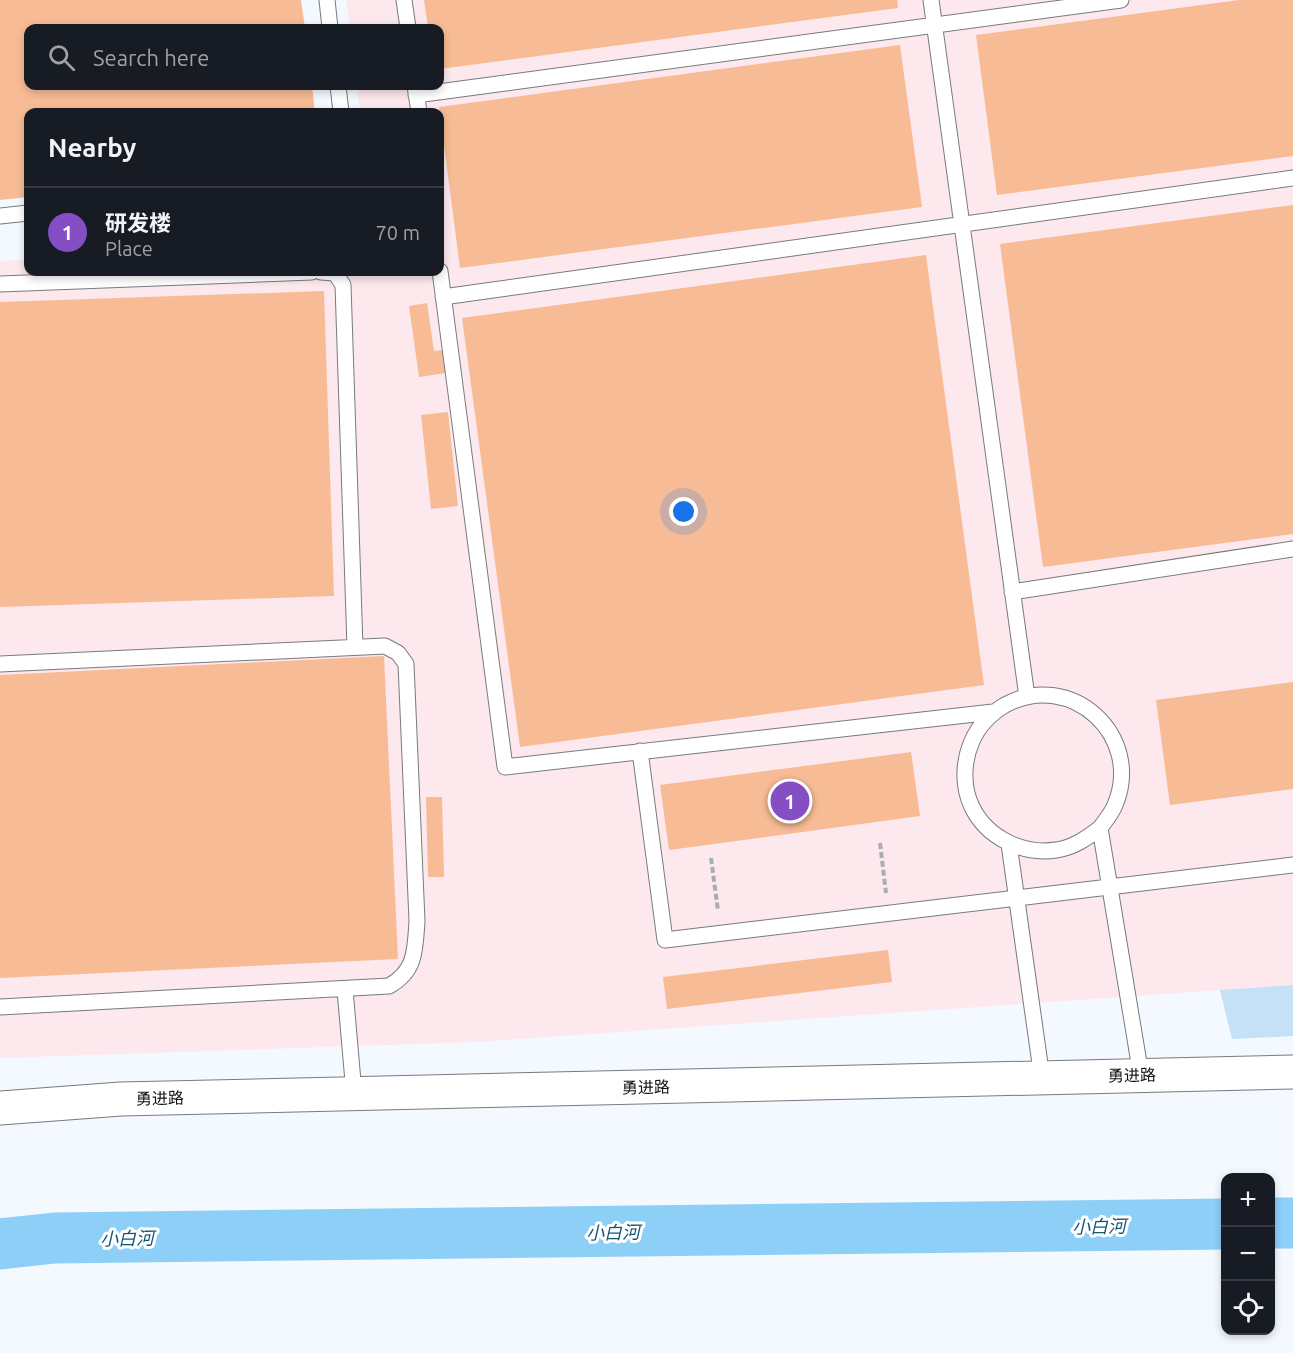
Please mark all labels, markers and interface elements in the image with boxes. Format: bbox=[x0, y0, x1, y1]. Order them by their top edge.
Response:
search box bbox=[24, 24, 444, 90]
icon: search bbox=[45, 41, 78, 74]
text: Search here bbox=[93, 45, 209, 70]
text: Nearby bbox=[48, 133, 136, 162]
text: 研发楼 bbox=[105, 210, 171, 235]
text: 1 bbox=[62, 221, 73, 244]
text: 70 m bbox=[376, 221, 420, 244]
text: Place bbox=[105, 237, 153, 260]
your location bbox=[669, 497, 698, 526]
pin: 1 bbox=[770, 778, 810, 824]
street label: 勇进路 bbox=[1108, 1066, 1156, 1084]
street label: 勇进路 bbox=[622, 1078, 670, 1096]
street label: 勇进路 bbox=[136, 1089, 184, 1107]
map controls bbox=[1221, 1173, 1275, 1335]
button: + bbox=[1221, 1173, 1275, 1227]
water label: 小白河 bbox=[1072, 1215, 1129, 1236]
water label: 小白河 bbox=[586, 1221, 643, 1242]
water label: 小白河 bbox=[100, 1227, 157, 1248]
button: − bbox=[1221, 1227, 1275, 1281]
button: locate bbox=[1221, 1281, 1275, 1335]

